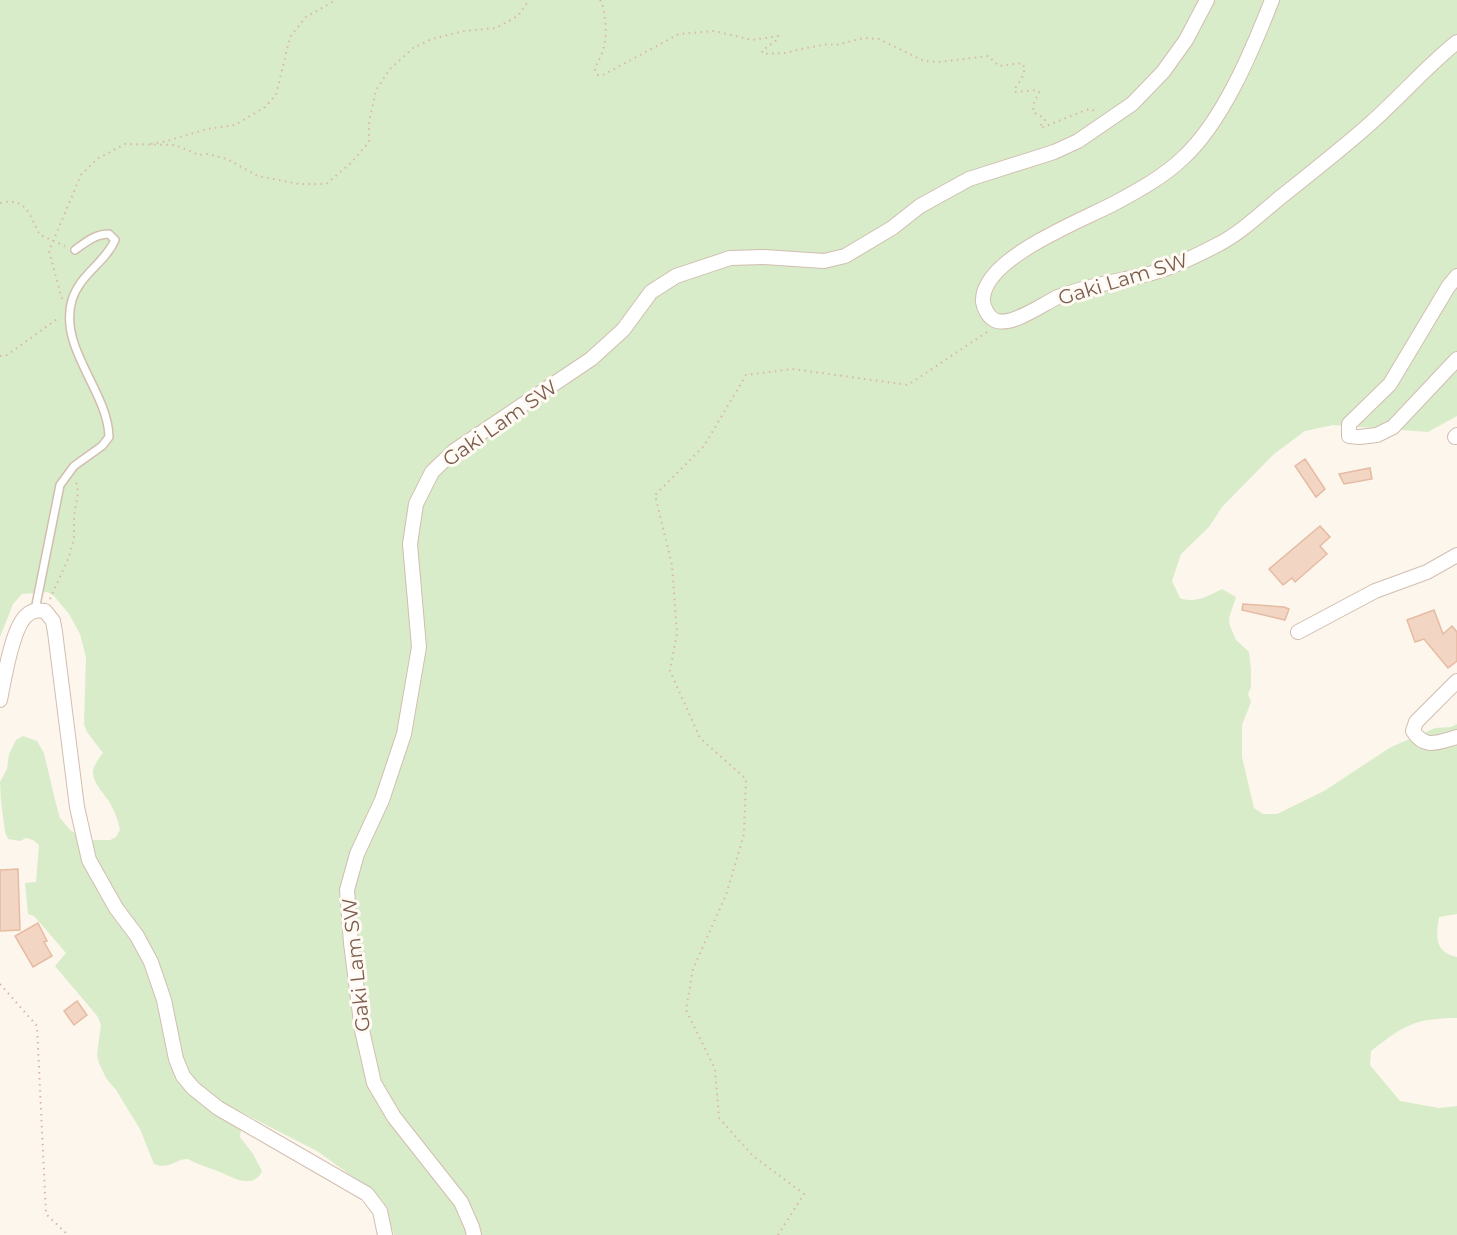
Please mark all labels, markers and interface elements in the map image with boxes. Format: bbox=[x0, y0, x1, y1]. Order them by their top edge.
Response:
street label: Gaki Lam SW bbox=[1055, 248, 1191, 310]
street label: Gaki Lam SW bbox=[438, 375, 562, 471]
street label: Gaki Lam SW bbox=[337, 897, 375, 1033]

